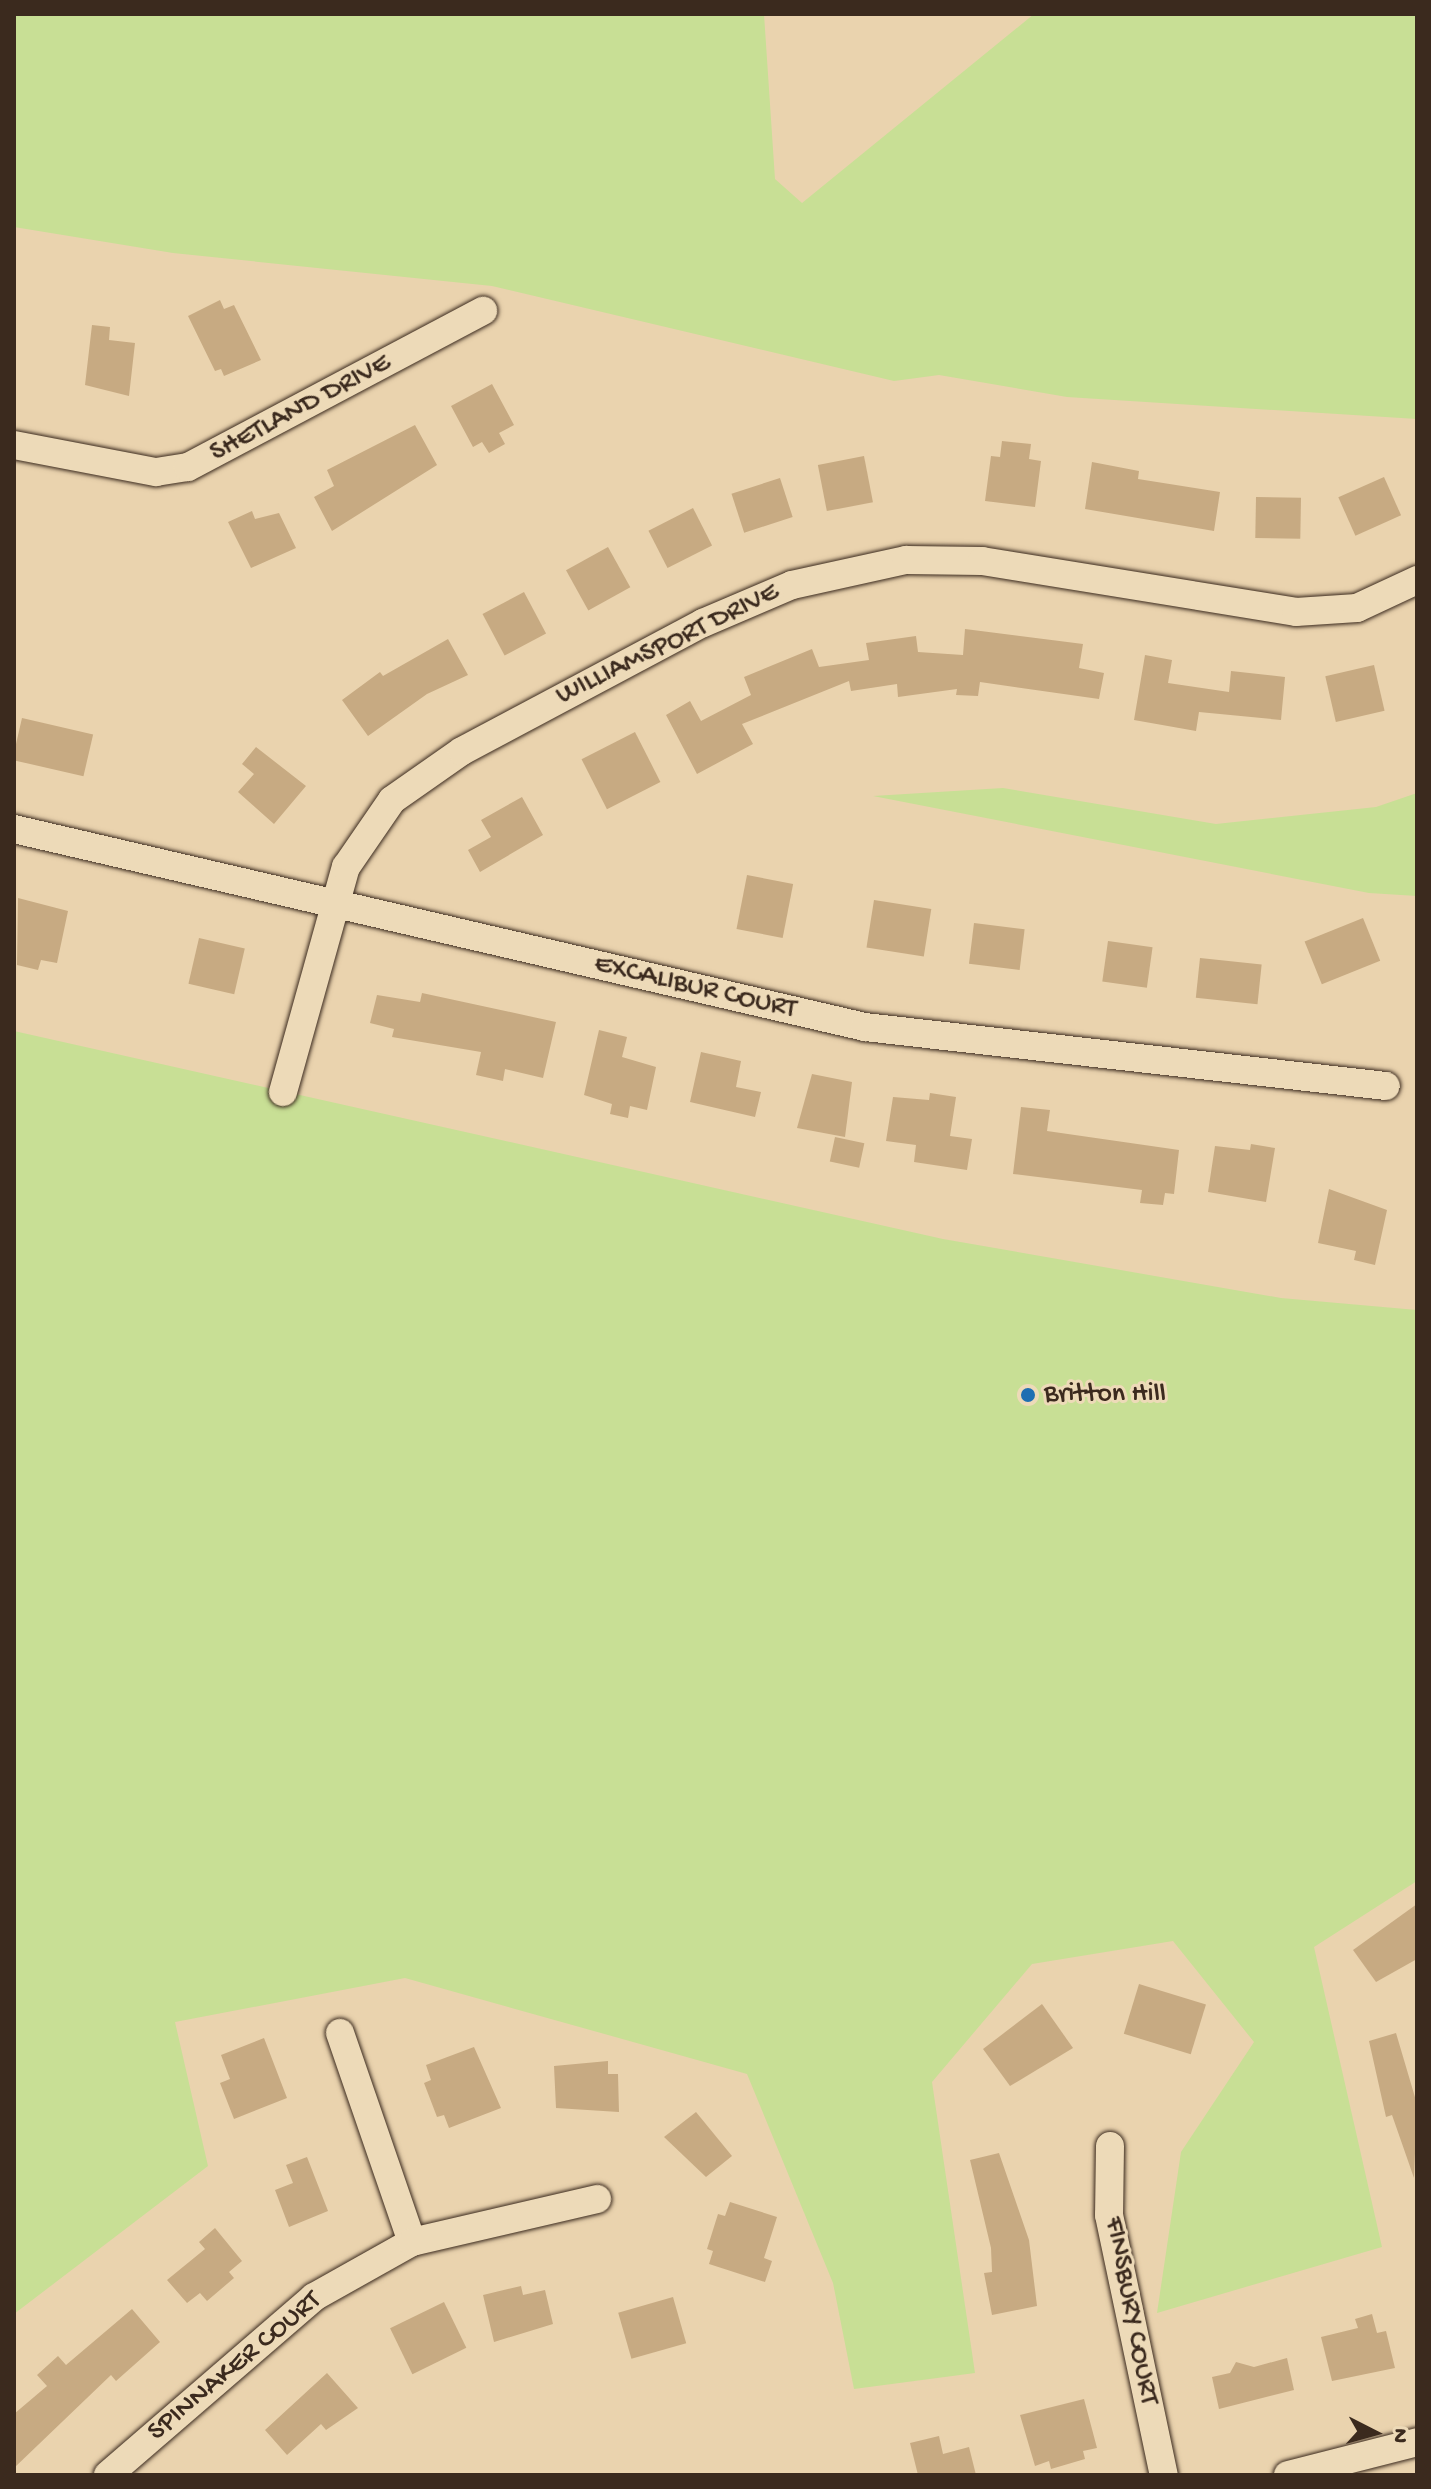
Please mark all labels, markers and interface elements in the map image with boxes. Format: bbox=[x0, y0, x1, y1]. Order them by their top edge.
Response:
street label: SHETLAND DRIVE bbox=[205, 347, 397, 471]
street label: WILLIAMSPORT DRIVE bbox=[551, 576, 785, 714]
street label: EXCALIBUR COURT bbox=[591, 948, 799, 1028]
place label: Britton Hill bbox=[1044, 1378, 1166, 1412]
marker: Britton Hill bbox=[1019, 1386, 1037, 1404]
street label: FINSBURY COURT bbox=[1095, 2214, 1165, 2408]
street label: SPINNAKER COURT bbox=[141, 2285, 329, 2449]
north arrow bbox=[1335, 2393, 1415, 2473]
text: N bbox=[1385, 2427, 1413, 2444]

